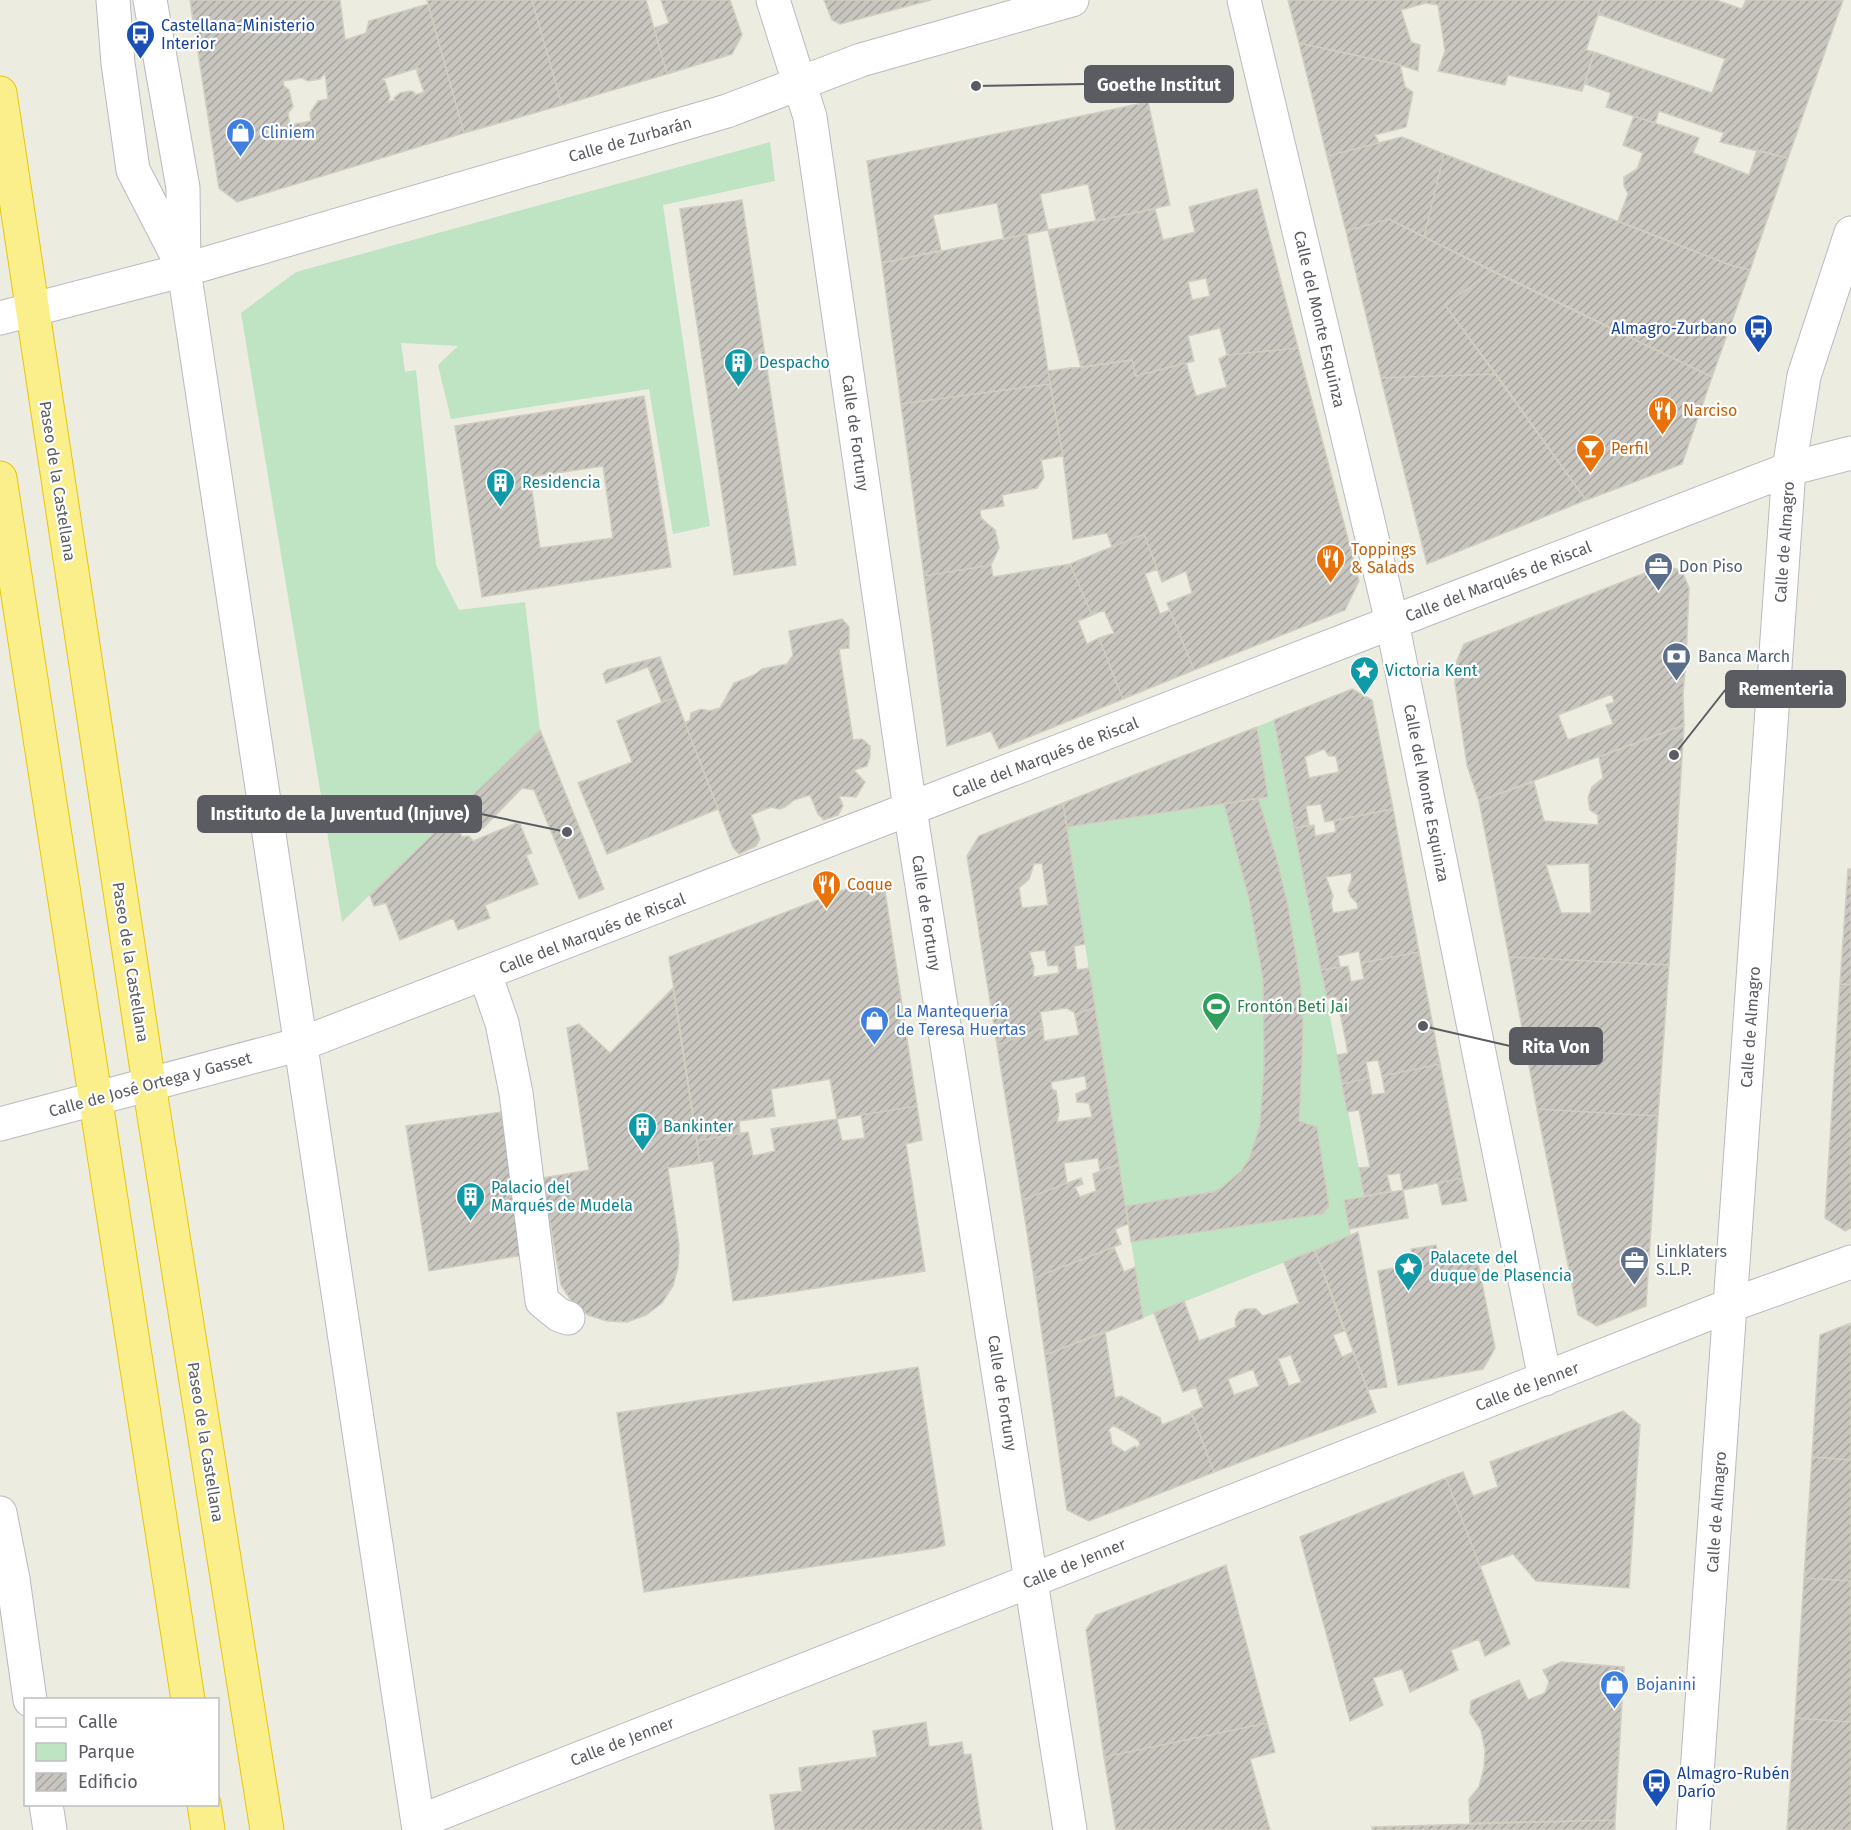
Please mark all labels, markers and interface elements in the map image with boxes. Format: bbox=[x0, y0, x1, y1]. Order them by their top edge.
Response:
place label: Castellana-Ministerio Interior bbox=[161, 16, 315, 53]
bus stop icon: Castellana-Ministerio Interior bbox=[124, 18, 156, 60]
callout: Goethe Institut bbox=[1085, 66, 1233, 102]
text: Goethe Institut bbox=[1097, 74, 1222, 96]
street label: Calle de Zurbarán bbox=[566, 113, 694, 166]
shop icon: Cliniem bbox=[224, 116, 256, 158]
place label: Cliniem bbox=[261, 123, 315, 142]
street label: Calle del Monte Esquinza bbox=[1290, 229, 1349, 409]
bus stop icon: Almagro-Zurbano bbox=[1742, 312, 1774, 354]
place label: Almagro-Zurbano bbox=[1611, 319, 1737, 338]
building icon: Despacho bbox=[722, 346, 754, 388]
place label: Despacho bbox=[759, 353, 830, 372]
street label: Calle de Fortuny bbox=[838, 374, 873, 493]
restaurant icon: Narciso bbox=[1646, 394, 1678, 436]
street label: Paseo de la Castellana bbox=[35, 400, 80, 563]
place label: Narciso bbox=[1683, 401, 1737, 420]
bar icon: Perfil bbox=[1574, 432, 1606, 474]
place label: Perfil bbox=[1611, 439, 1649, 458]
building icon: Residencia bbox=[485, 466, 517, 508]
place label: Residencia bbox=[522, 473, 601, 492]
street label: Calle de Almagro bbox=[1771, 481, 1798, 603]
street label: Calle del Marqués de Riscal bbox=[1402, 537, 1594, 626]
place label: Toppings & Salads bbox=[1351, 540, 1416, 577]
restaurant icon: Toppings & Salads bbox=[1314, 542, 1346, 584]
office icon: Don Piso bbox=[1642, 550, 1674, 592]
place label: Don Piso bbox=[1679, 557, 1743, 576]
bank icon: Banca March bbox=[1661, 640, 1693, 682]
place label: Banca March bbox=[1698, 647, 1790, 666]
place icon: Victoria Kent bbox=[1348, 654, 1380, 696]
place label: Victoria Kent bbox=[1385, 661, 1478, 680]
callout: Rementeria bbox=[1726, 671, 1845, 707]
text: Rementeria bbox=[1738, 678, 1834, 700]
street label: Calle del Monte Esquinza bbox=[1400, 703, 1453, 884]
street label: Calle del Marqués de Riscal bbox=[949, 713, 1141, 802]
callout: Instituto de la Juventud (Injuve) bbox=[198, 796, 481, 832]
text: Instituto de la Juventud (Injuve) bbox=[211, 803, 470, 825]
street label: Calle de Fortuny bbox=[908, 854, 945, 973]
restaurant icon: Coque bbox=[810, 868, 842, 910]
place label: Coque bbox=[847, 875, 893, 894]
street label: Paseo de la Castellana bbox=[108, 881, 153, 1044]
street label: Calle del Marqués de Riscal bbox=[496, 889, 688, 978]
street label: Calle de Almagro bbox=[1737, 966, 1764, 1088]
sports icon: Frontón Beti Jai bbox=[1200, 990, 1232, 1032]
place label: Frontón Beti Jai bbox=[1237, 997, 1348, 1016]
place label: La Mantequería de Teresa Huertas bbox=[896, 1002, 1026, 1039]
shop icon: La Mantequería de Teresa Huertas bbox=[859, 1004, 891, 1046]
callout: Rita Von bbox=[1510, 1028, 1602, 1064]
text: Rita Von bbox=[1522, 1036, 1590, 1058]
street label: Calle de José Ortega y Gasset bbox=[47, 1048, 254, 1121]
building icon: Bankinter bbox=[626, 1110, 658, 1152]
place label: Bankinter bbox=[663, 1117, 734, 1136]
place label: Palacio del Marqués de Mudela bbox=[491, 1178, 633, 1215]
building icon: Palacio del Marqués de Mudela bbox=[454, 1180, 486, 1222]
place label: Linklaters S.L.P. bbox=[1656, 1242, 1727, 1279]
office icon: Linklaters S.L.P. bbox=[1619, 1244, 1651, 1286]
place label: Palacete del duque de Plasencia bbox=[1430, 1248, 1572, 1285]
place icon: Palacete del duque de Plasencia bbox=[1393, 1250, 1425, 1292]
street label: Calle de Fortuny bbox=[984, 1334, 1021, 1453]
street label: Calle de Jenner bbox=[1473, 1358, 1582, 1415]
street label: Paseo de la Castellana bbox=[183, 1361, 228, 1524]
street label: Calle de Almagro bbox=[1703, 1451, 1730, 1573]
street label: Calle de Jenner bbox=[1020, 1534, 1129, 1593]
shop icon: Bojanini bbox=[1599, 1668, 1631, 1710]
place label: Bojanini bbox=[1636, 1675, 1696, 1694]
legend bbox=[24, 1698, 219, 1806]
text: Calle bbox=[78, 1711, 118, 1733]
street label: Calle de Jenner bbox=[568, 1713, 677, 1770]
text: Parque bbox=[78, 1741, 135, 1763]
place label: Almagro-Rubén Darío bbox=[1677, 1764, 1790, 1801]
bus stop icon: Almagro-Rubén Darío bbox=[1640, 1766, 1672, 1808]
text: Edificio bbox=[78, 1771, 138, 1793]

